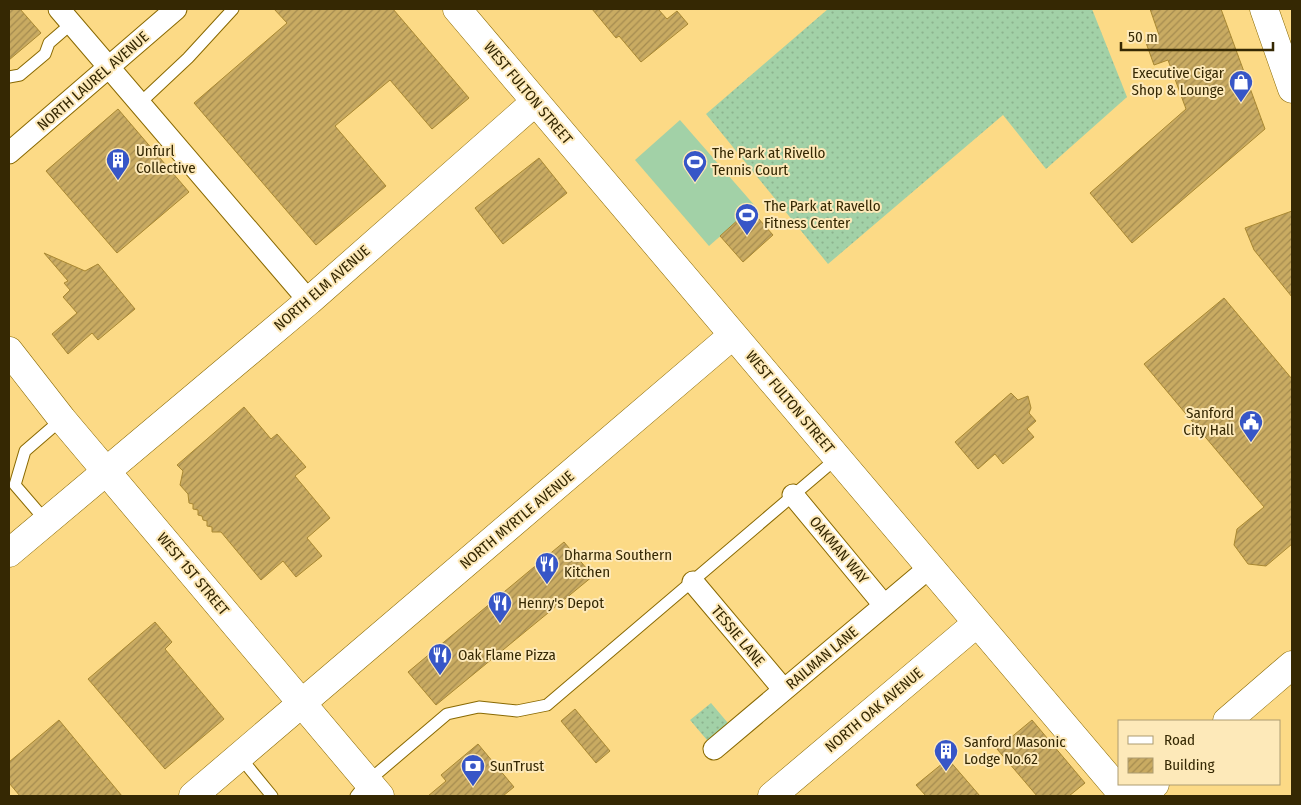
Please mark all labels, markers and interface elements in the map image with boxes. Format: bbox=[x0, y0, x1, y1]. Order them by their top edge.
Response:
scale bar bbox=[1121, 20, 1274, 52]
street label: NORTH LAUREL AVENUE bbox=[34, 28, 152, 134]
text: 50 m bbox=[1128, 28, 1158, 46]
street label: WEST FULTON STREET bbox=[480, 38, 576, 148]
place label: Executive Cigar Shop & Lounge bbox=[1132, 64, 1225, 99]
shop icon: Executive Cigar Shop & Lounge bbox=[1228, 69, 1254, 103]
place label: Unfurl Collective bbox=[136, 142, 196, 177]
place label: The Park at Rivello Tennis Court bbox=[712, 144, 826, 179]
building icon: Unfurl Collective bbox=[105, 147, 131, 181]
sports icon: The Park at Rivello Tennis Court bbox=[682, 149, 708, 183]
place label: The Park at Ravello Fitness Center bbox=[764, 197, 881, 232]
sports icon: The Park at Ravello Fitness Center bbox=[734, 202, 760, 236]
street label: NORTH ELM AVENUE bbox=[270, 242, 374, 334]
street label: WEST FULTON STREET bbox=[742, 347, 838, 457]
place label: Sanford City Hall bbox=[1183, 404, 1234, 439]
public building icon: Sanford City Hall bbox=[1238, 409, 1264, 443]
street label: NORTH MYRTLE AVENUE bbox=[456, 467, 578, 573]
street label: OAKMAN WAY bbox=[806, 513, 873, 588]
street label: WEST 1ST STREET bbox=[153, 529, 233, 619]
place label: Dharma Southern Kitchen bbox=[564, 546, 672, 581]
restaurant icon: Dharma Southern Kitchen bbox=[534, 551, 560, 585]
restaurant icon: Henry's Depot bbox=[487, 590, 513, 624]
place label: Henry's Depot bbox=[518, 594, 604, 612]
street label: TESSIE LANE bbox=[707, 602, 769, 670]
street label: RAILMAN LANE bbox=[782, 623, 862, 693]
restaurant icon: Oak Flame Pizza bbox=[427, 642, 453, 676]
place label: Oak Flame Pizza bbox=[458, 646, 556, 664]
street label: NORTH OAK AVENUE bbox=[822, 664, 926, 756]
legend bbox=[1118, 720, 1281, 785]
text: Road bbox=[1164, 731, 1195, 749]
place label: Sanford Masonic Lodge No.62 bbox=[964, 733, 1066, 768]
building icon: Sanford Masonic Lodge No.62 bbox=[933, 738, 959, 772]
bank icon: SunTrust bbox=[460, 753, 486, 787]
text: Building bbox=[1164, 756, 1215, 774]
place label: SunTrust bbox=[490, 757, 544, 775]

